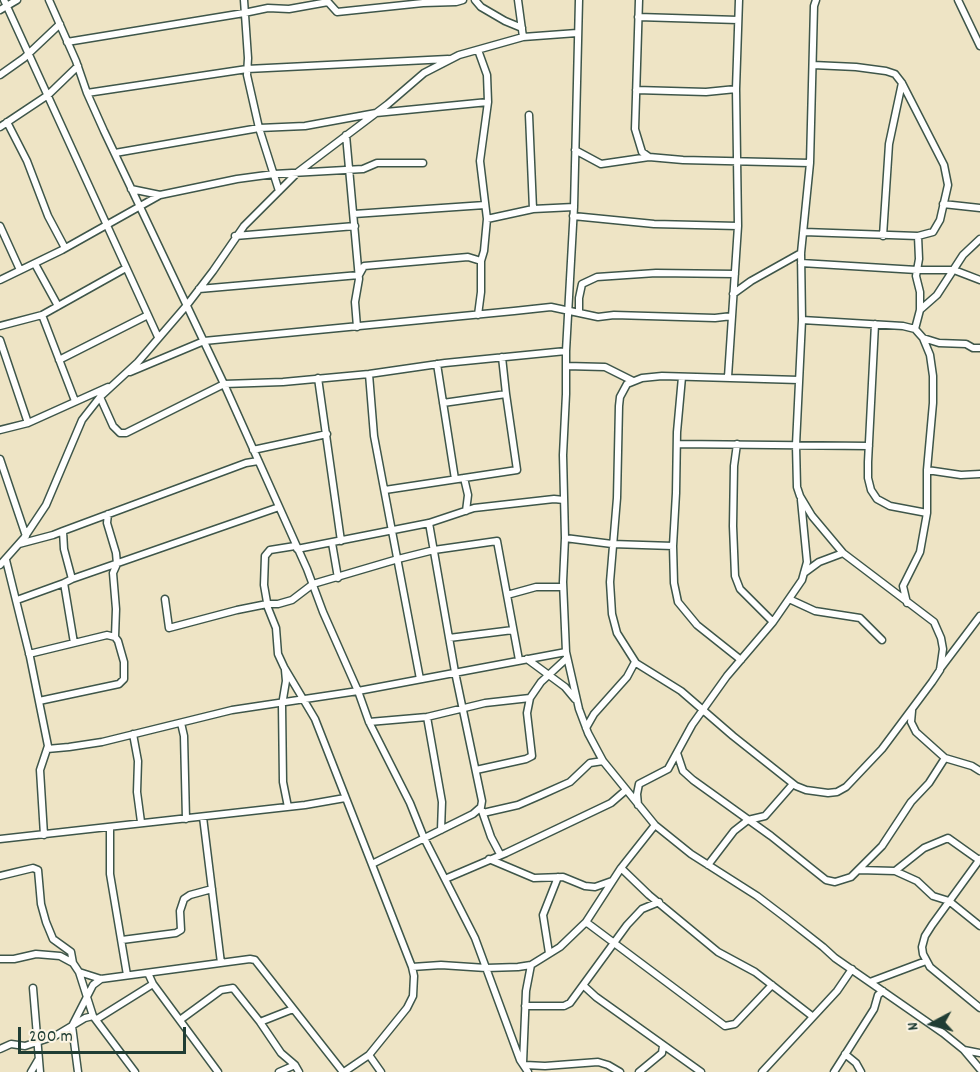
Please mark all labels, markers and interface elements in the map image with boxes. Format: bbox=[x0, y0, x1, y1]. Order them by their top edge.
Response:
north arrow bbox=[902, 994, 962, 1054]
scale bar bbox=[21, 1015, 189, 1053]
text: N bbox=[902, 1021, 926, 1032]
text: 200 m bbox=[29, 1025, 73, 1050]

